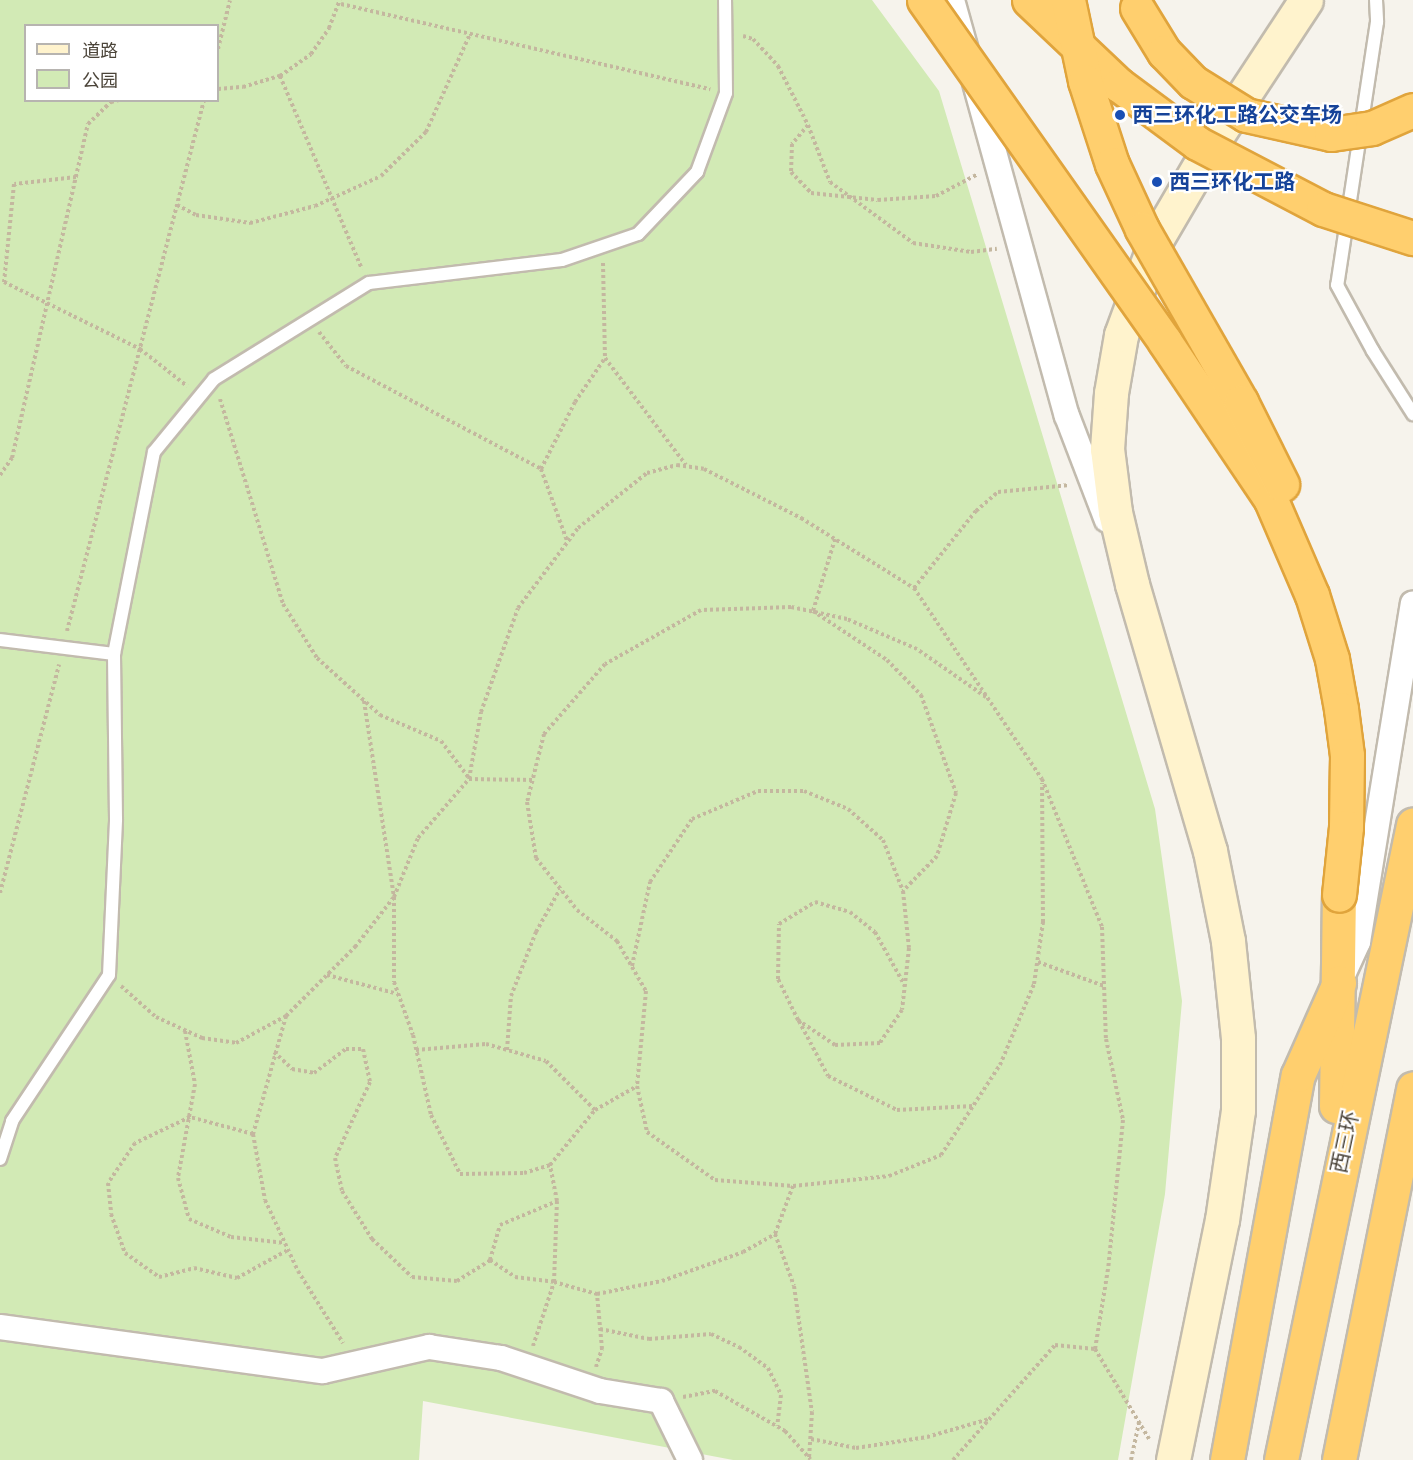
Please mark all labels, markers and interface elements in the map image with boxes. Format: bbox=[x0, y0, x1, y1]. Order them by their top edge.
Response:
legend bbox=[24, 24, 219, 102]
text: 道路 bbox=[82, 41, 118, 61]
text: 公园 bbox=[82, 71, 118, 91]
place label: 西三环化工路公交车场 bbox=[1132, 102, 1342, 128]
marker: 西三环化工路公交车场 bbox=[1113, 108, 1127, 122]
place label: 西三环化工路 bbox=[1169, 169, 1295, 195]
marker: 西三环化工路 bbox=[1150, 175, 1164, 189]
street label: 西三环 bbox=[1326, 1109, 1364, 1175]

